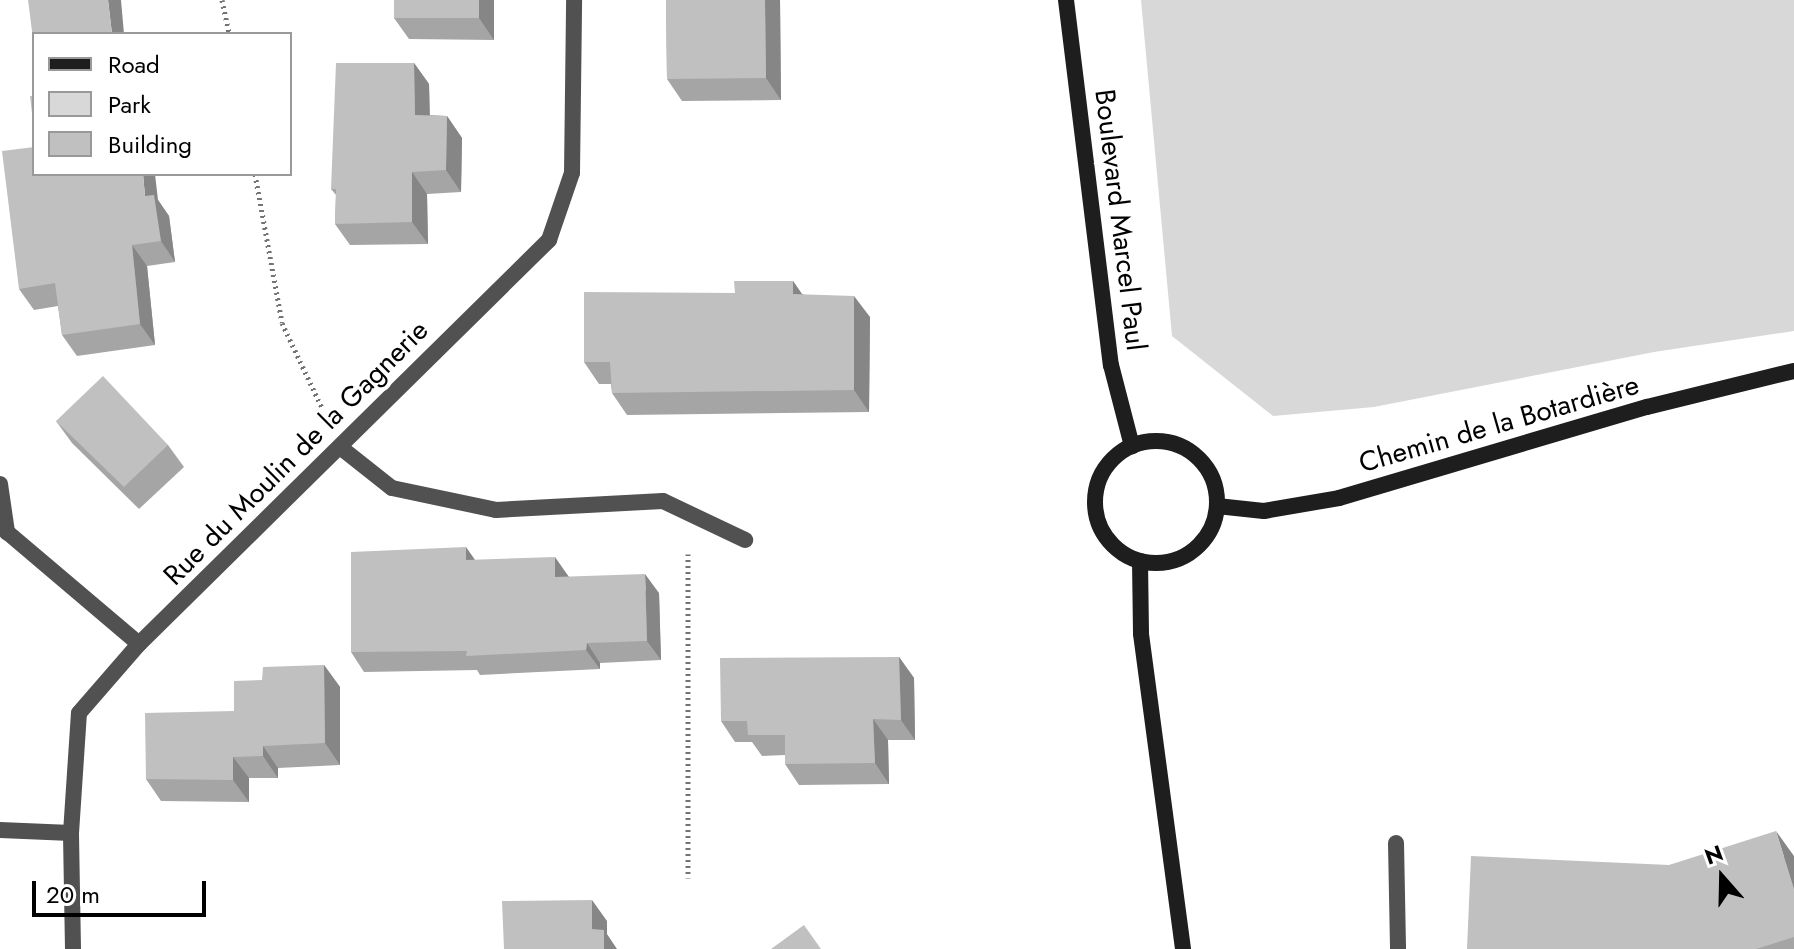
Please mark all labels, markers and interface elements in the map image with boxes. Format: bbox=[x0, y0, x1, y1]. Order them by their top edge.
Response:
legend bbox=[32, 32, 292, 176]
text: Road bbox=[108, 47, 160, 82]
text: Park bbox=[108, 87, 151, 122]
street label: Boulevard Marcel Paul bbox=[1087, 87, 1153, 353]
text: Building bbox=[108, 127, 192, 162]
street label: Rue du Moulin de la Gagnerie bbox=[157, 314, 435, 592]
street label: Chemin de la Botardière bbox=[1355, 368, 1643, 480]
text: N bbox=[1700, 836, 1727, 872]
north arrow bbox=[1682, 837, 1762, 917]
scale bar bbox=[36, 865, 210, 915]
text: 20 m bbox=[46, 877, 100, 912]

